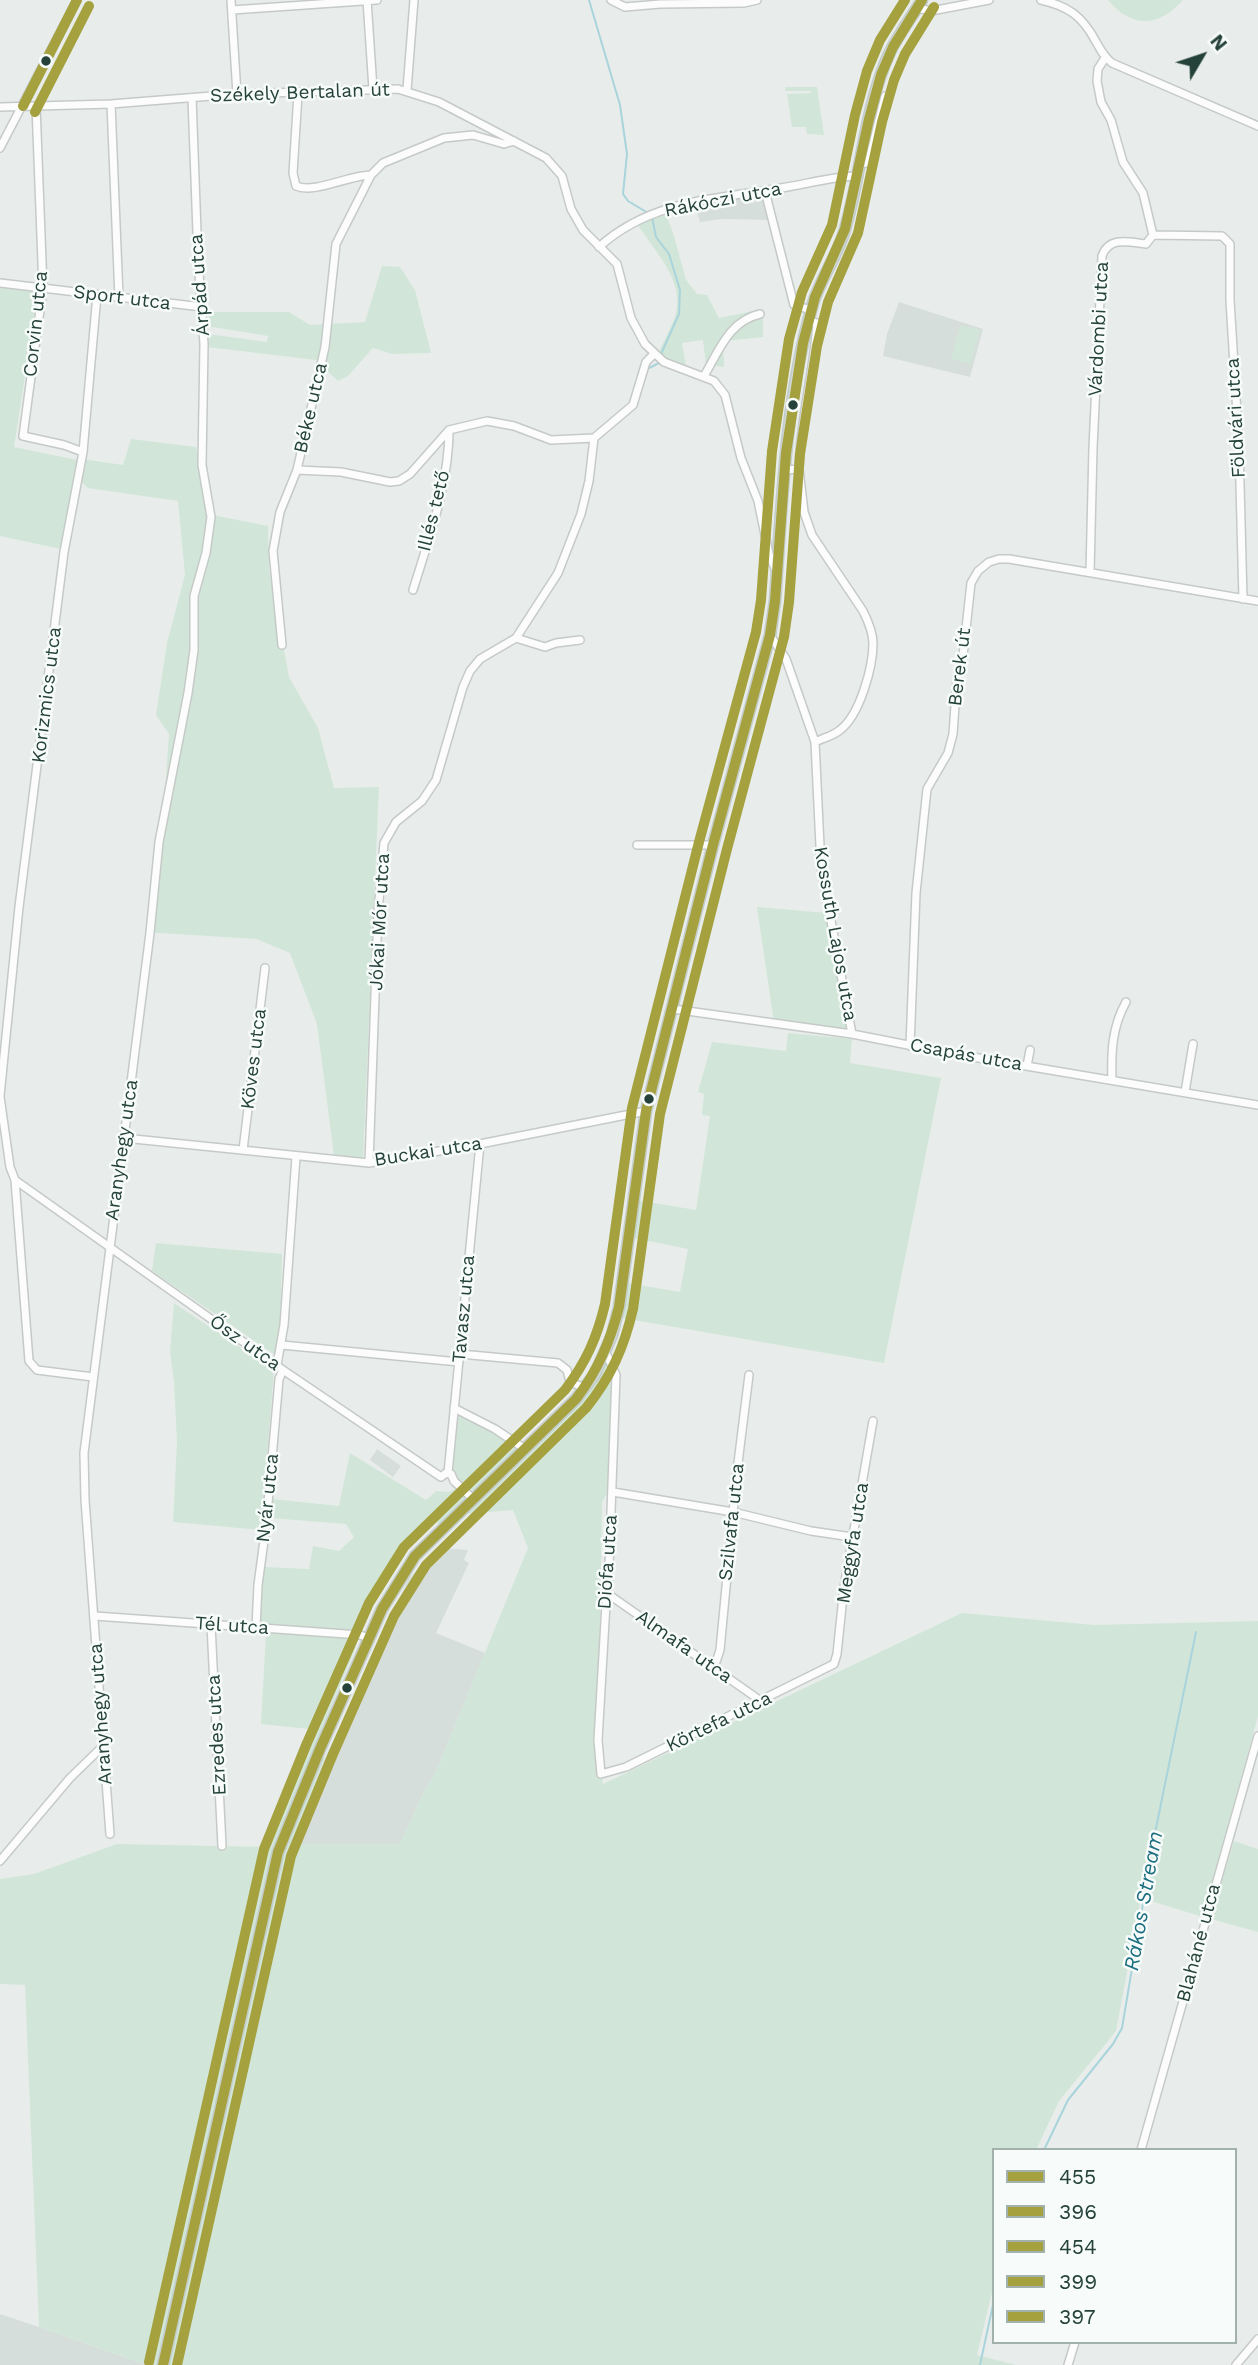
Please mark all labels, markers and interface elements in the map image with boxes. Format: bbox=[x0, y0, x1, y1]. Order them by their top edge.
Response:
north arrow bbox=[1167, 21, 1237, 91]
text: N bbox=[1205, 30, 1232, 55]
unlabelled marker bbox=[39, 54, 53, 68]
street label: Székely Bertalan út bbox=[210, 78, 390, 108]
street label: Rákóczi utca bbox=[663, 177, 783, 223]
street label: Árpád utca bbox=[185, 233, 215, 337]
street label: Várdombi utca bbox=[1084, 261, 1114, 397]
street label: Corvin utca bbox=[19, 270, 53, 378]
street label: Sport utca bbox=[72, 281, 172, 315]
street label: Földvári utca bbox=[1221, 357, 1251, 479]
street label: Béke utca bbox=[290, 360, 332, 456]
unlabelled marker bbox=[786, 398, 800, 412]
street label: Illés tető bbox=[413, 468, 455, 554]
street label: Korizmics utca bbox=[27, 625, 67, 765]
street label: Berek út bbox=[944, 627, 976, 707]
street label: Kossuth Lajos utca bbox=[808, 845, 862, 1023]
street label: Jókai Mór utca bbox=[365, 853, 395, 991]
street label: Köves utca bbox=[237, 1007, 271, 1111]
street label: Csapás utca bbox=[908, 1034, 1024, 1076]
street label: Aranyhegy utca bbox=[101, 1078, 143, 1222]
unlabelled marker bbox=[642, 1092, 656, 1106]
street label: Buckai utca bbox=[373, 1132, 483, 1172]
street label: Tavasz utca bbox=[448, 1254, 480, 1364]
street label: Ősz utca bbox=[205, 1310, 285, 1376]
street label: Nyár utca bbox=[252, 1452, 284, 1544]
street label: Szilvafa utca bbox=[714, 1462, 750, 1582]
street label: Meggyfa utca bbox=[832, 1481, 874, 1605]
street label: Diófa utca bbox=[593, 1514, 623, 1610]
street label: Almafa utca bbox=[631, 1605, 737, 1689]
street label: Tél utca bbox=[194, 1612, 270, 1640]
street label: Aranyhegy utca bbox=[85, 1642, 117, 1786]
street label: Ezredes utca bbox=[202, 1674, 232, 1796]
unlabelled marker bbox=[340, 1681, 354, 1695]
street label: Körtefa utca bbox=[663, 1687, 775, 1757]
water label: Rákos Stream bbox=[1119, 1829, 1169, 1973]
street label: Blaháné utca bbox=[1172, 1881, 1226, 2005]
legend bbox=[992, 2148, 1237, 2344]
text: 455 bbox=[1059, 2164, 1096, 2189]
text: 396 bbox=[1059, 2199, 1097, 2224]
text: 454 bbox=[1059, 2234, 1097, 2259]
text: 399 bbox=[1059, 2269, 1097, 2294]
text: 397 bbox=[1059, 2304, 1096, 2329]

